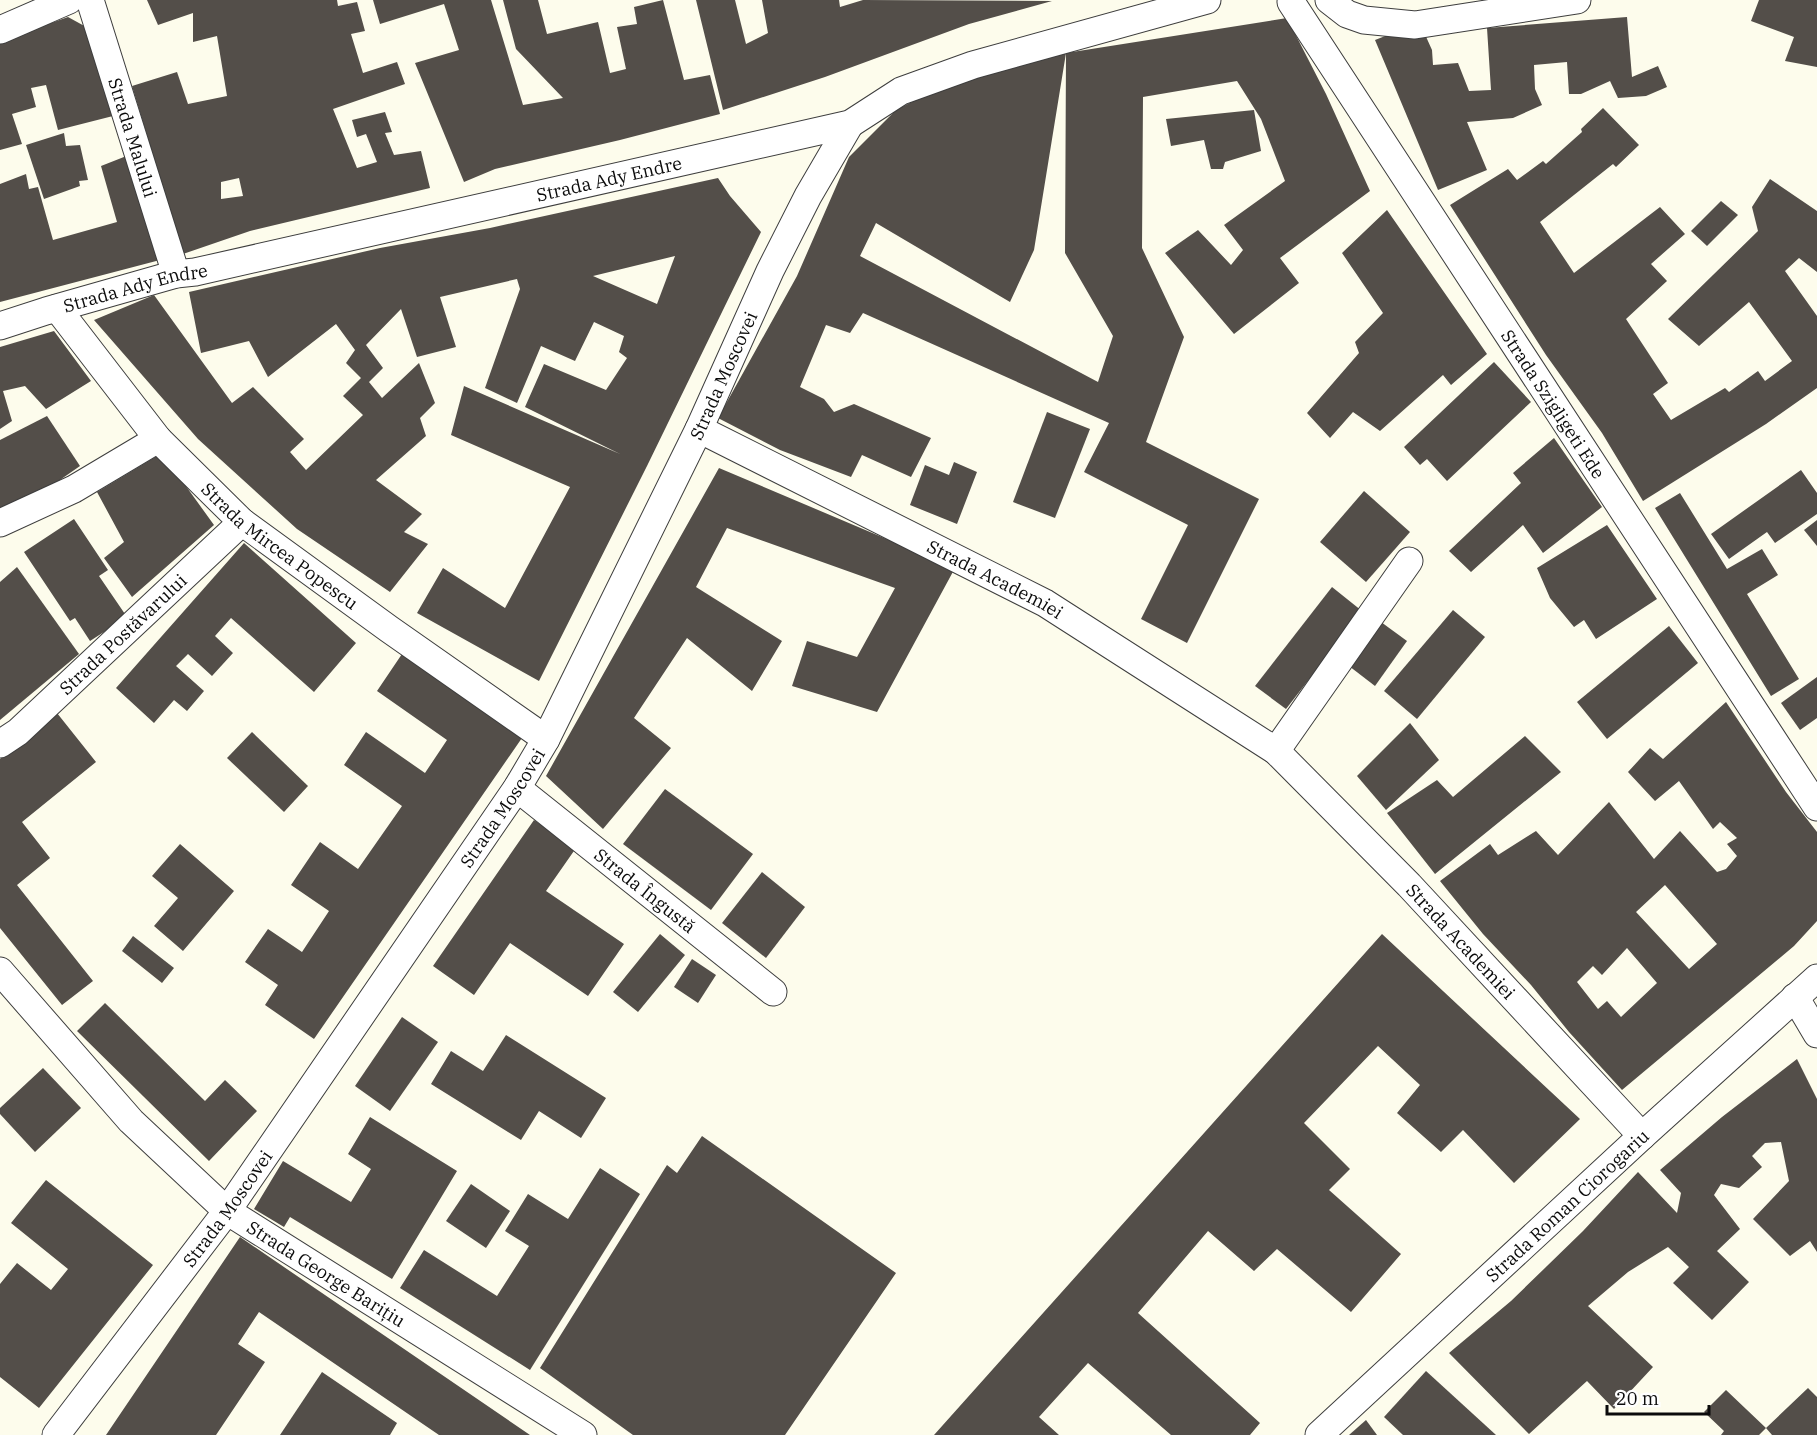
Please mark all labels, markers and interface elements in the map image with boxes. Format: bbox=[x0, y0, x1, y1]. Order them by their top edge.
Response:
street label: Strada Malului bbox=[104, 75, 163, 200]
street label: Strada Ady Endre bbox=[534, 151, 684, 206]
street label: Strada Ady Endre bbox=[61, 258, 210, 317]
street label: Strada Moscovei bbox=[684, 307, 762, 443]
street label: Strada Szigligeti Ede bbox=[1497, 325, 1611, 483]
street label: Strada Mircea Popescu bbox=[197, 477, 363, 614]
street label: Strada Academiei bbox=[924, 534, 1068, 623]
street label: Strada Postăvarului bbox=[54, 568, 191, 699]
street label: Strada Moscovei bbox=[454, 744, 550, 872]
street label: Strada Îngustă bbox=[590, 843, 701, 938]
street label: Strada Academiei bbox=[1402, 878, 1521, 1004]
street label: Strada Roman Ciorogariu bbox=[1481, 1124, 1654, 1287]
street label: Strada Moscovei bbox=[177, 1145, 277, 1271]
street label: Strada George Barițiu bbox=[243, 1215, 410, 1332]
scale bar bbox=[1607, 1378, 1709, 1416]
text: 20 m bbox=[1616, 1387, 1659, 1410]

